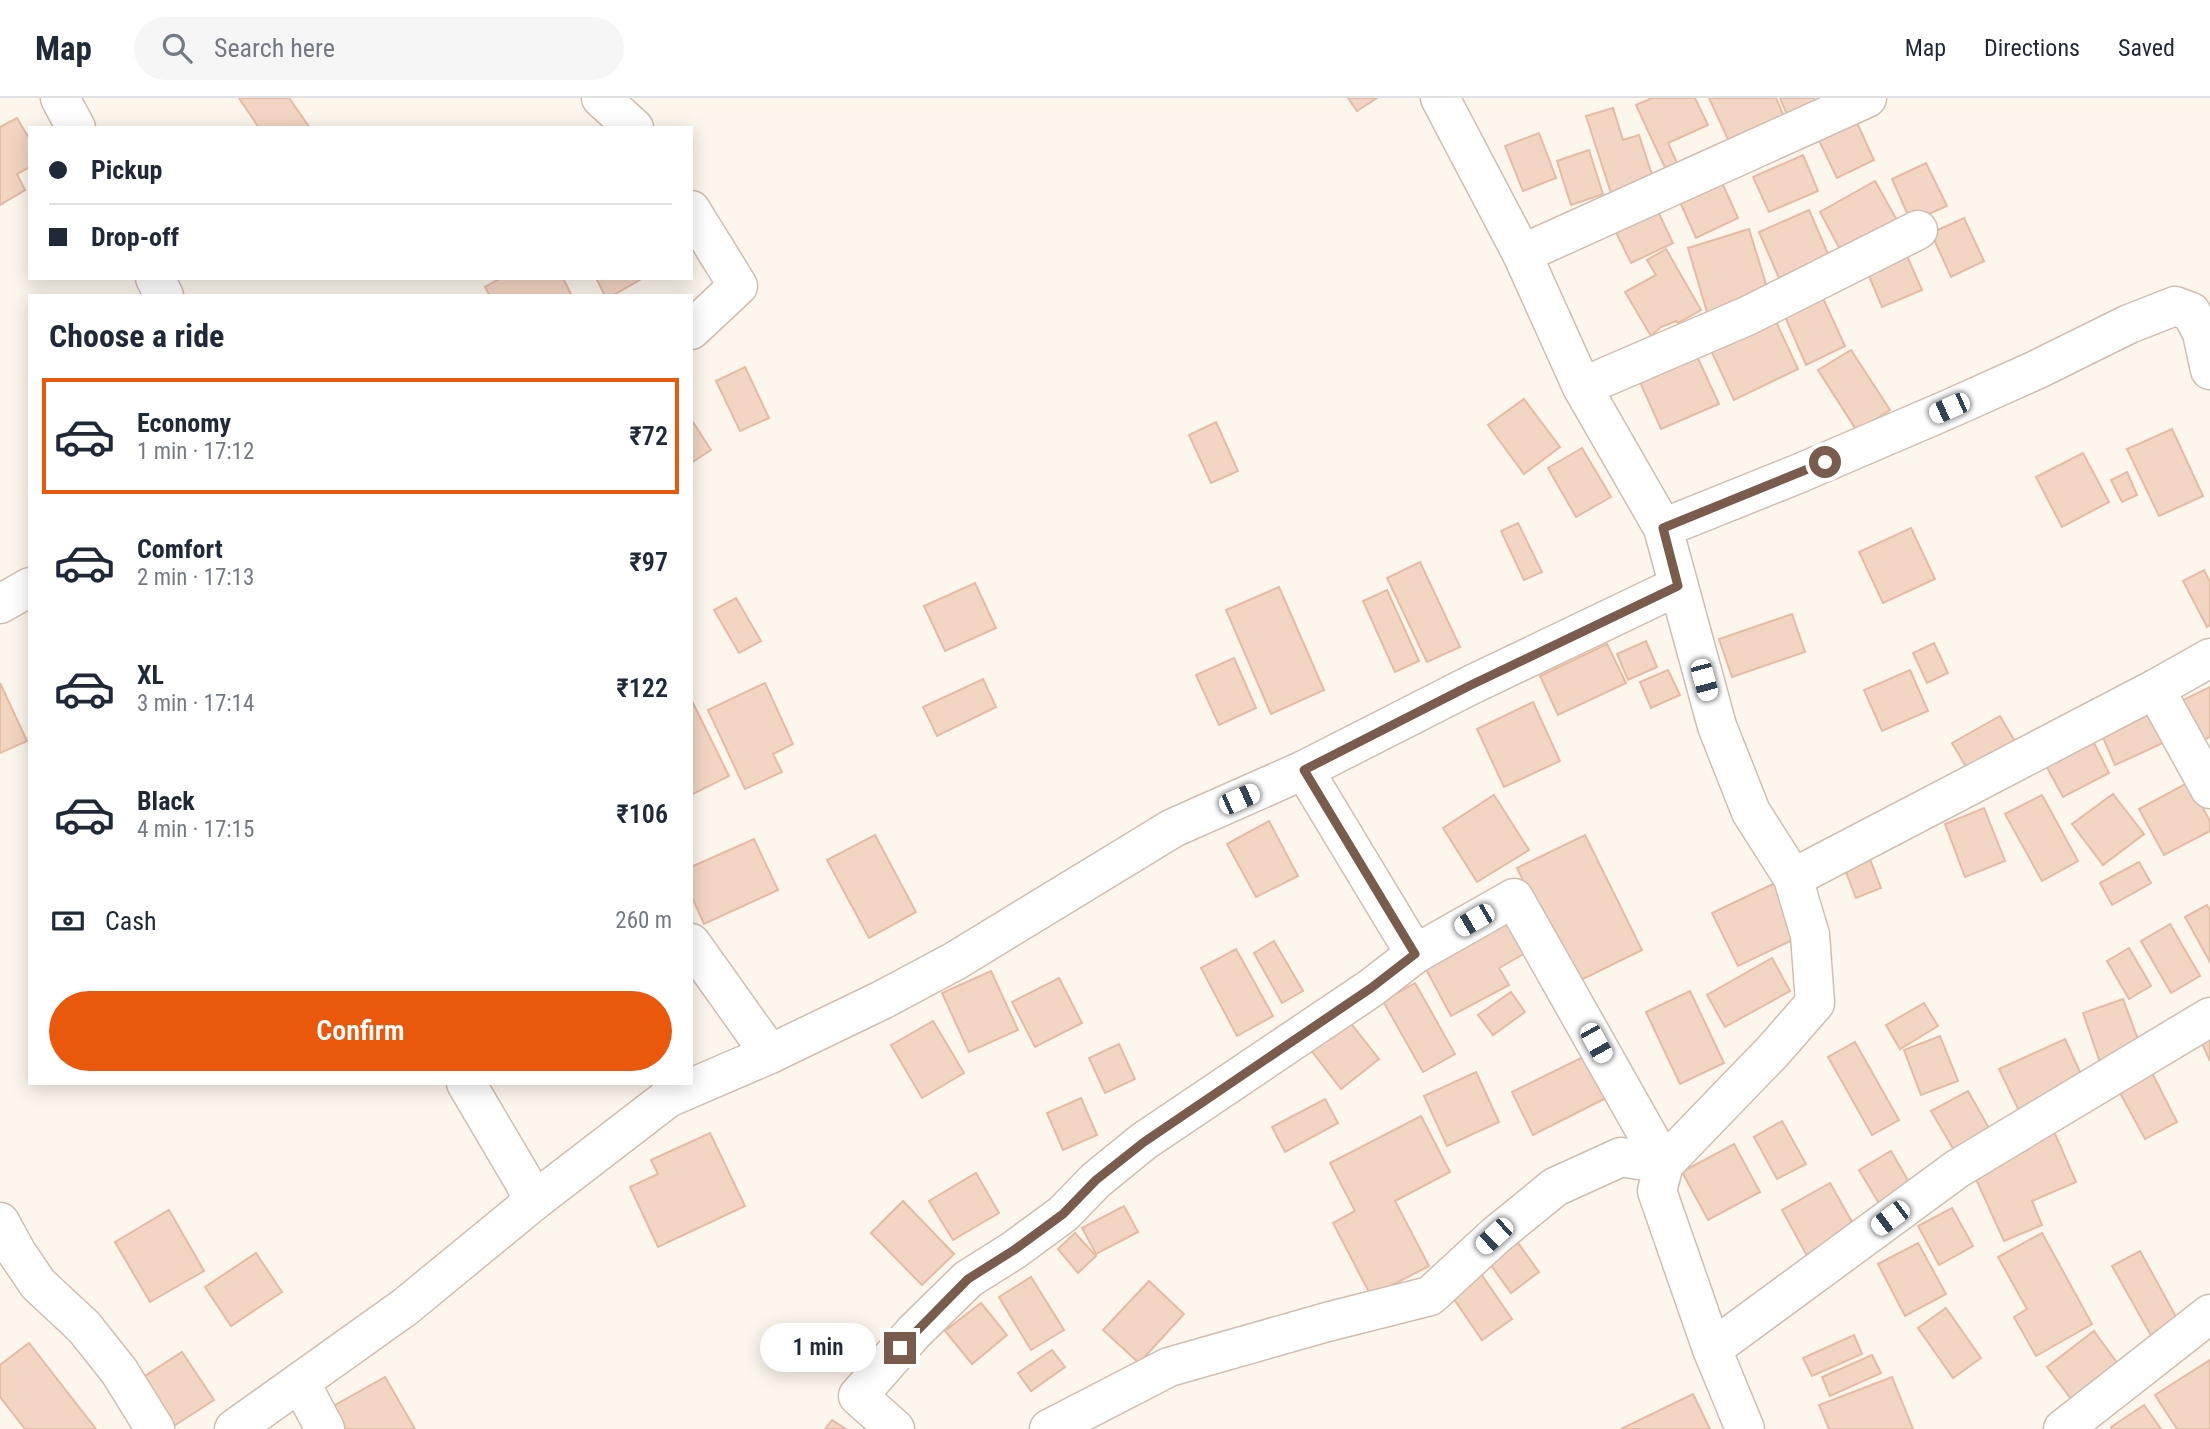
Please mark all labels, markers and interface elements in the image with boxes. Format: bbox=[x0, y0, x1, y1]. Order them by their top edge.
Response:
search box bbox=[134, 17, 624, 80]
text: Map bbox=[35, 29, 92, 68]
icon: search bbox=[158, 29, 196, 67]
text: Search here bbox=[214, 33, 335, 63]
text: Map bbox=[1905, 34, 1946, 62]
text: Directions bbox=[1984, 34, 2080, 62]
text: Saved bbox=[2118, 34, 2175, 62]
text: Pickup bbox=[91, 155, 162, 185]
text: Drop-off bbox=[91, 222, 179, 252]
text: Choose a ride bbox=[49, 317, 224, 355]
car bbox=[1926, 390, 1973, 426]
icon: car bbox=[53, 405, 116, 468]
text: Economy bbox=[137, 408, 231, 438]
text: ₹72 bbox=[630, 421, 668, 451]
text: 1 min · 17:12 bbox=[137, 438, 254, 465]
route start bbox=[1809, 446, 1841, 478]
icon: car bbox=[53, 531, 116, 594]
text: Comfort bbox=[137, 534, 223, 564]
text: ₹97 bbox=[630, 547, 668, 577]
text: 2 min · 17:13 bbox=[137, 564, 254, 591]
icon: car bbox=[53, 657, 116, 720]
car bbox=[1689, 657, 1720, 703]
text: XL bbox=[137, 660, 164, 690]
text: ₹122 bbox=[617, 673, 668, 703]
text: 3 min · 17:14 bbox=[137, 690, 254, 717]
car bbox=[1216, 781, 1263, 817]
icon: car bbox=[53, 783, 116, 846]
text: Black bbox=[137, 786, 195, 816]
text: ₹106 bbox=[617, 799, 668, 829]
text: 4 min · 17:15 bbox=[137, 816, 254, 843]
car bbox=[1451, 900, 1498, 940]
icon: cash bbox=[49, 902, 87, 940]
text: Cash bbox=[105, 906, 157, 936]
text: 260 m bbox=[615, 907, 672, 934]
button: Confirm bbox=[49, 991, 672, 1071]
car bbox=[1577, 1020, 1616, 1066]
car bbox=[1867, 1197, 1914, 1239]
car bbox=[1472, 1214, 1517, 1258]
callout: 1 min bbox=[760, 1324, 876, 1372]
route end bbox=[884, 1332, 916, 1364]
text: 1 min bbox=[793, 1334, 843, 1361]

